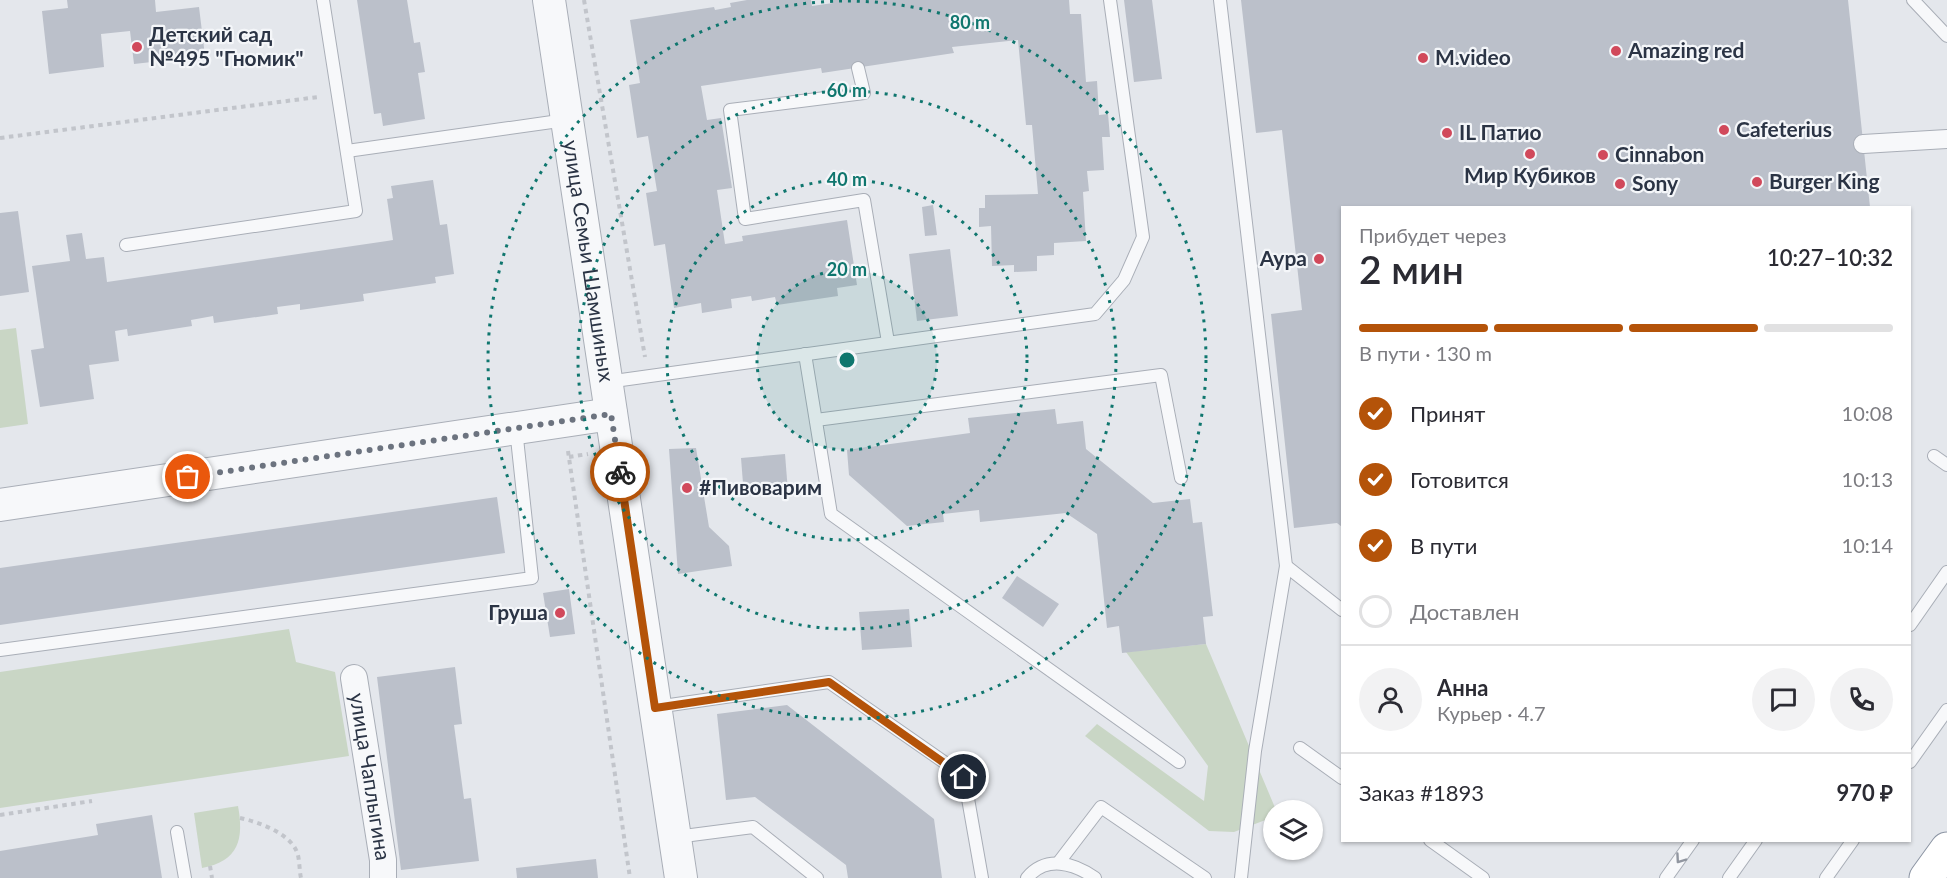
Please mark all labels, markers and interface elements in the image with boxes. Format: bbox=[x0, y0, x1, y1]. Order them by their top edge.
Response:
text: 80 m bbox=[950, 11, 990, 33]
place label: Детский сад №495 "Гномик" bbox=[149, 21, 304, 70]
place label: Amazing red bbox=[1627, 37, 1745, 62]
marker: Детский сад №495 "Гномик" bbox=[130, 40, 144, 54]
place label: M.video bbox=[1435, 44, 1511, 69]
marker: Amazing red bbox=[1609, 44, 1623, 58]
marker: M.video bbox=[1416, 51, 1430, 65]
text: 60 m bbox=[827, 79, 867, 101]
place label: Cafeterius bbox=[1736, 116, 1832, 141]
place label: IL Патио bbox=[1459, 119, 1542, 144]
marker: Cafeterius bbox=[1717, 123, 1731, 137]
marker: IL Патио bbox=[1440, 126, 1454, 140]
street label: улица Семьи Шамшиных bbox=[559, 138, 620, 384]
place label: Cinnabon bbox=[1615, 141, 1704, 166]
marker: Мир Кубиков bbox=[1523, 147, 1537, 161]
marker: Cinnabon bbox=[1596, 148, 1610, 162]
place label: Мир Кубиков bbox=[1464, 162, 1596, 187]
text: 40 m bbox=[827, 168, 867, 190]
place label: Burger King bbox=[1769, 168, 1879, 193]
place label: Sony bbox=[1632, 170, 1679, 195]
marker: Burger King bbox=[1750, 175, 1764, 189]
marker: Sony bbox=[1613, 177, 1627, 191]
text: Прибудет через bbox=[1359, 223, 1506, 247]
text: 10:27–10:32 bbox=[1767, 244, 1893, 271]
place label: Аура bbox=[1259, 245, 1307, 270]
text: 2 мин bbox=[1359, 246, 1464, 292]
marker: Аура bbox=[1312, 252, 1326, 266]
text: 20 m bbox=[827, 258, 867, 280]
text: В пути · 130 m bbox=[1359, 341, 1492, 365]
centre of rings bbox=[837, 350, 857, 370]
icon: check bbox=[1359, 397, 1392, 430]
text: Принят bbox=[1410, 400, 1485, 427]
text: 10:08 bbox=[1842, 401, 1893, 425]
courier bbox=[590, 442, 650, 502]
pin bbox=[162, 451, 213, 502]
icon: bike bbox=[604, 456, 637, 489]
icon: bag bbox=[171, 460, 204, 493]
icon: check bbox=[1359, 463, 1392, 496]
text: Готовится bbox=[1410, 466, 1509, 493]
text: 10:13 bbox=[1842, 467, 1893, 491]
place label: #Пивоварим bbox=[699, 474, 822, 499]
marker: #Пивоварим bbox=[680, 481, 694, 495]
icon: check bbox=[1359, 529, 1392, 562]
text: В пути bbox=[1410, 532, 1477, 559]
text: 10:14 bbox=[1842, 533, 1893, 557]
text: Доставлен bbox=[1410, 598, 1519, 625]
place label: Груша bbox=[488, 599, 548, 624]
marker: Груша bbox=[553, 606, 567, 620]
button: person bbox=[1359, 668, 1422, 731]
button: chat bbox=[1752, 668, 1815, 731]
button: phone bbox=[1830, 668, 1893, 731]
text: Анна bbox=[1437, 674, 1488, 701]
street label: улица Чаплыгина bbox=[346, 691, 397, 862]
text: Курьер · 4.7 bbox=[1437, 701, 1546, 725]
pin bbox=[938, 751, 989, 802]
icon: home bbox=[947, 760, 980, 793]
text: Заказ #1893 bbox=[1359, 779, 1484, 806]
text: 970 ₽ bbox=[1837, 779, 1893, 806]
map controls bbox=[1263, 800, 1323, 860]
button: layers bbox=[1263, 800, 1323, 860]
one-way arrow bbox=[1676, 852, 1687, 863]

